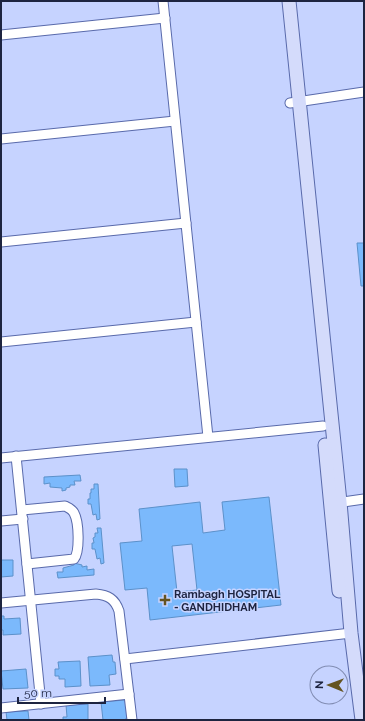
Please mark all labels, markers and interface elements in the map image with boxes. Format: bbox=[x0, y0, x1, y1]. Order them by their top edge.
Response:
place label: Rambagh HOSPITAL - GANDHIDHAM bbox=[174, 588, 281, 614]
marker: Rambagh HOSPITAL - GANDHIDHAM bbox=[159, 594, 171, 606]
north arrow bbox=[309, 665, 349, 705]
scale bar bbox=[18, 679, 105, 705]
text: N bbox=[313, 681, 326, 689]
text: 50 m bbox=[24, 686, 52, 700]

